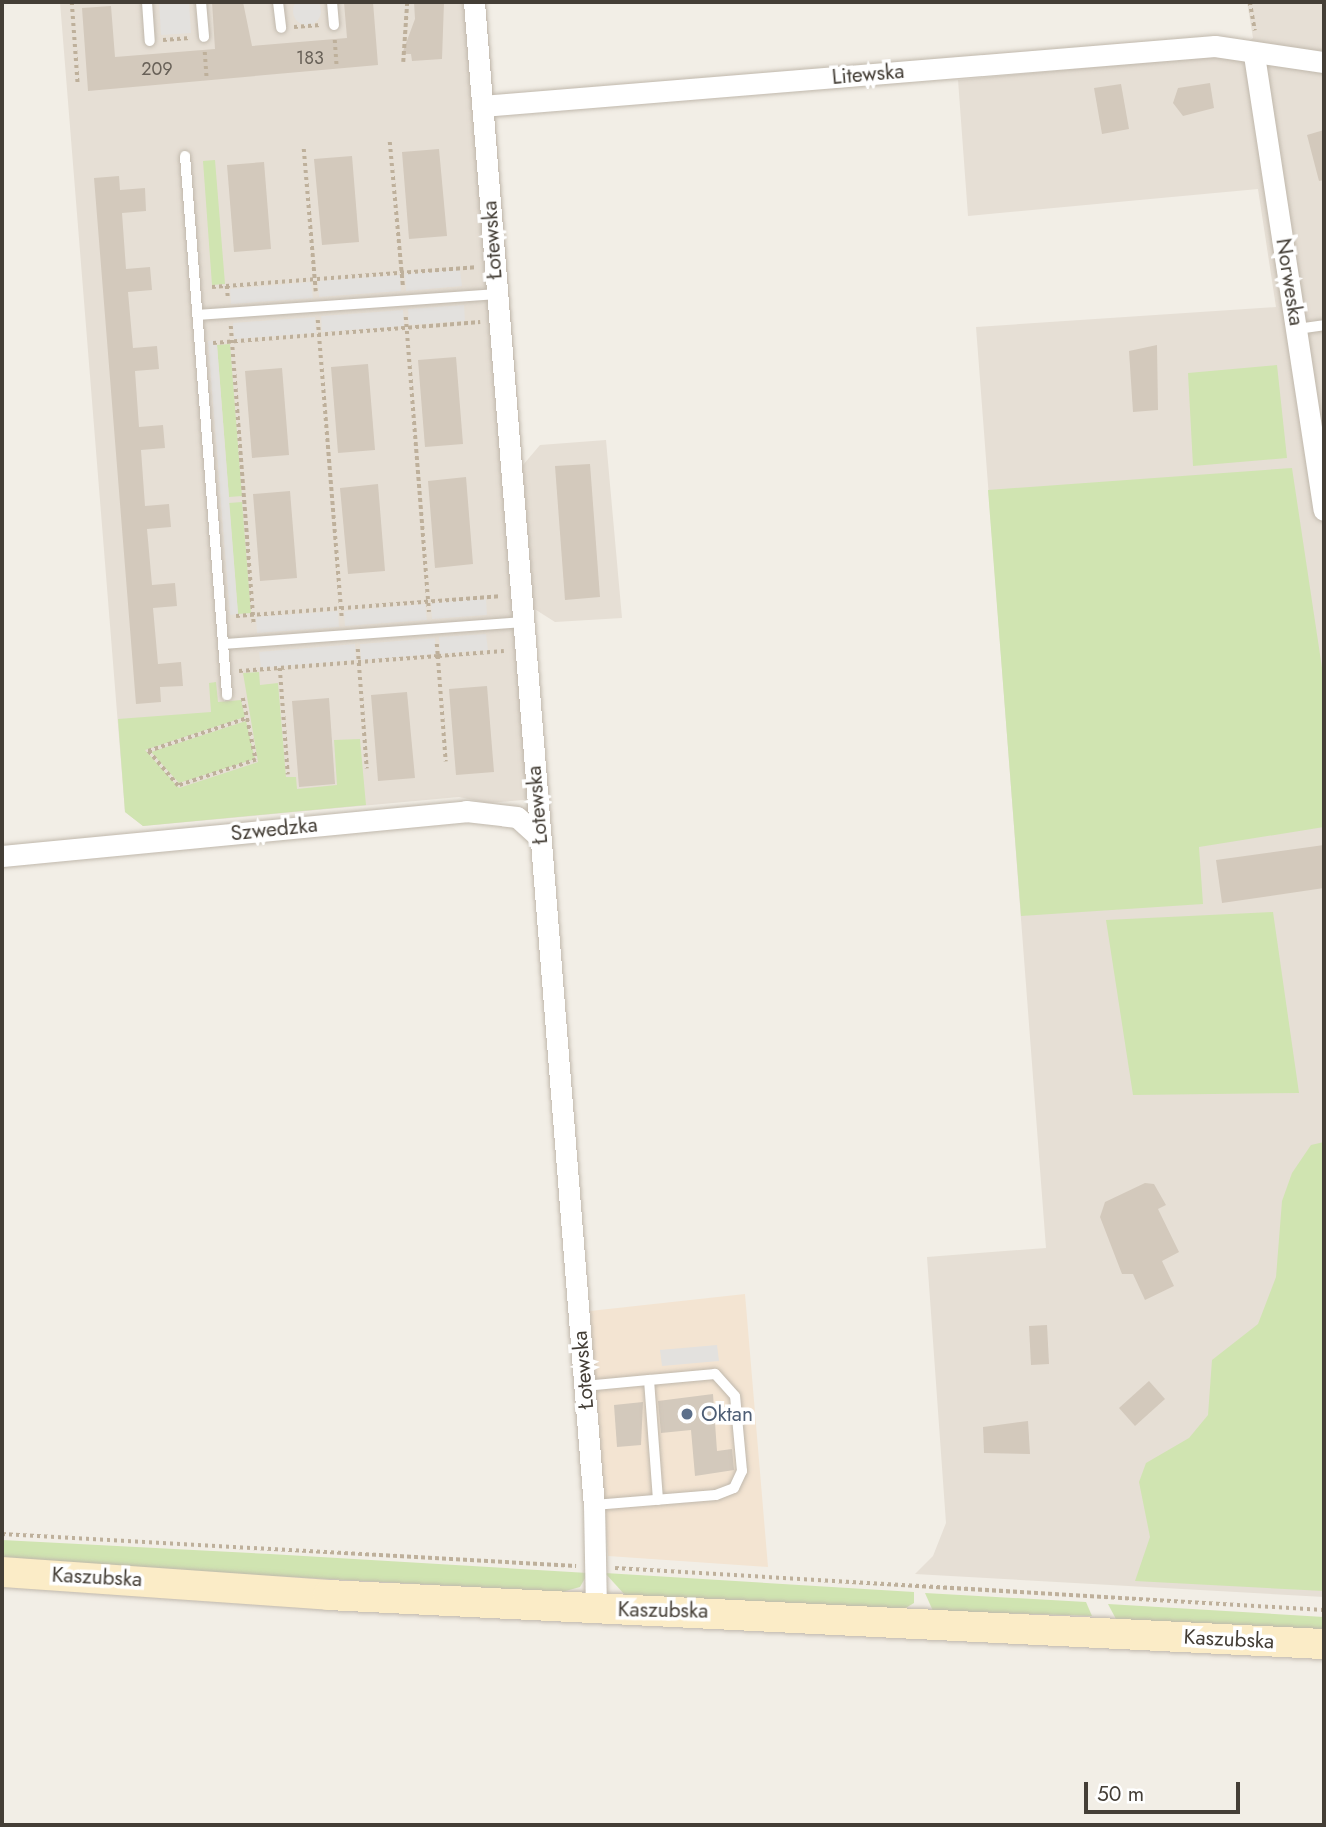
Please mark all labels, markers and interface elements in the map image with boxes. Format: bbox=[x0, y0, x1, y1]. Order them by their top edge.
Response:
house number: 183 bbox=[296, 47, 324, 69]
house number: 209 bbox=[141, 58, 173, 80]
street label: Litewska bbox=[831, 58, 905, 90]
street label: Łotewska bbox=[477, 200, 507, 280]
street label: Norweska bbox=[1271, 236, 1309, 328]
street label: Łotewska bbox=[521, 765, 553, 845]
street label: Szwedzka bbox=[229, 812, 319, 846]
street label: Łotewska bbox=[567, 1330, 599, 1410]
place label: Oktan bbox=[701, 1401, 753, 1427]
marker: Oktan bbox=[679, 1406, 695, 1422]
street label: Kaszubska bbox=[51, 1562, 143, 1592]
street label: Kaszubska bbox=[617, 1597, 709, 1623]
street label: Kaszubska bbox=[1183, 1624, 1275, 1654]
scale bar bbox=[1088, 1768, 1244, 1812]
text: 50 m bbox=[1097, 1779, 1144, 1809]

